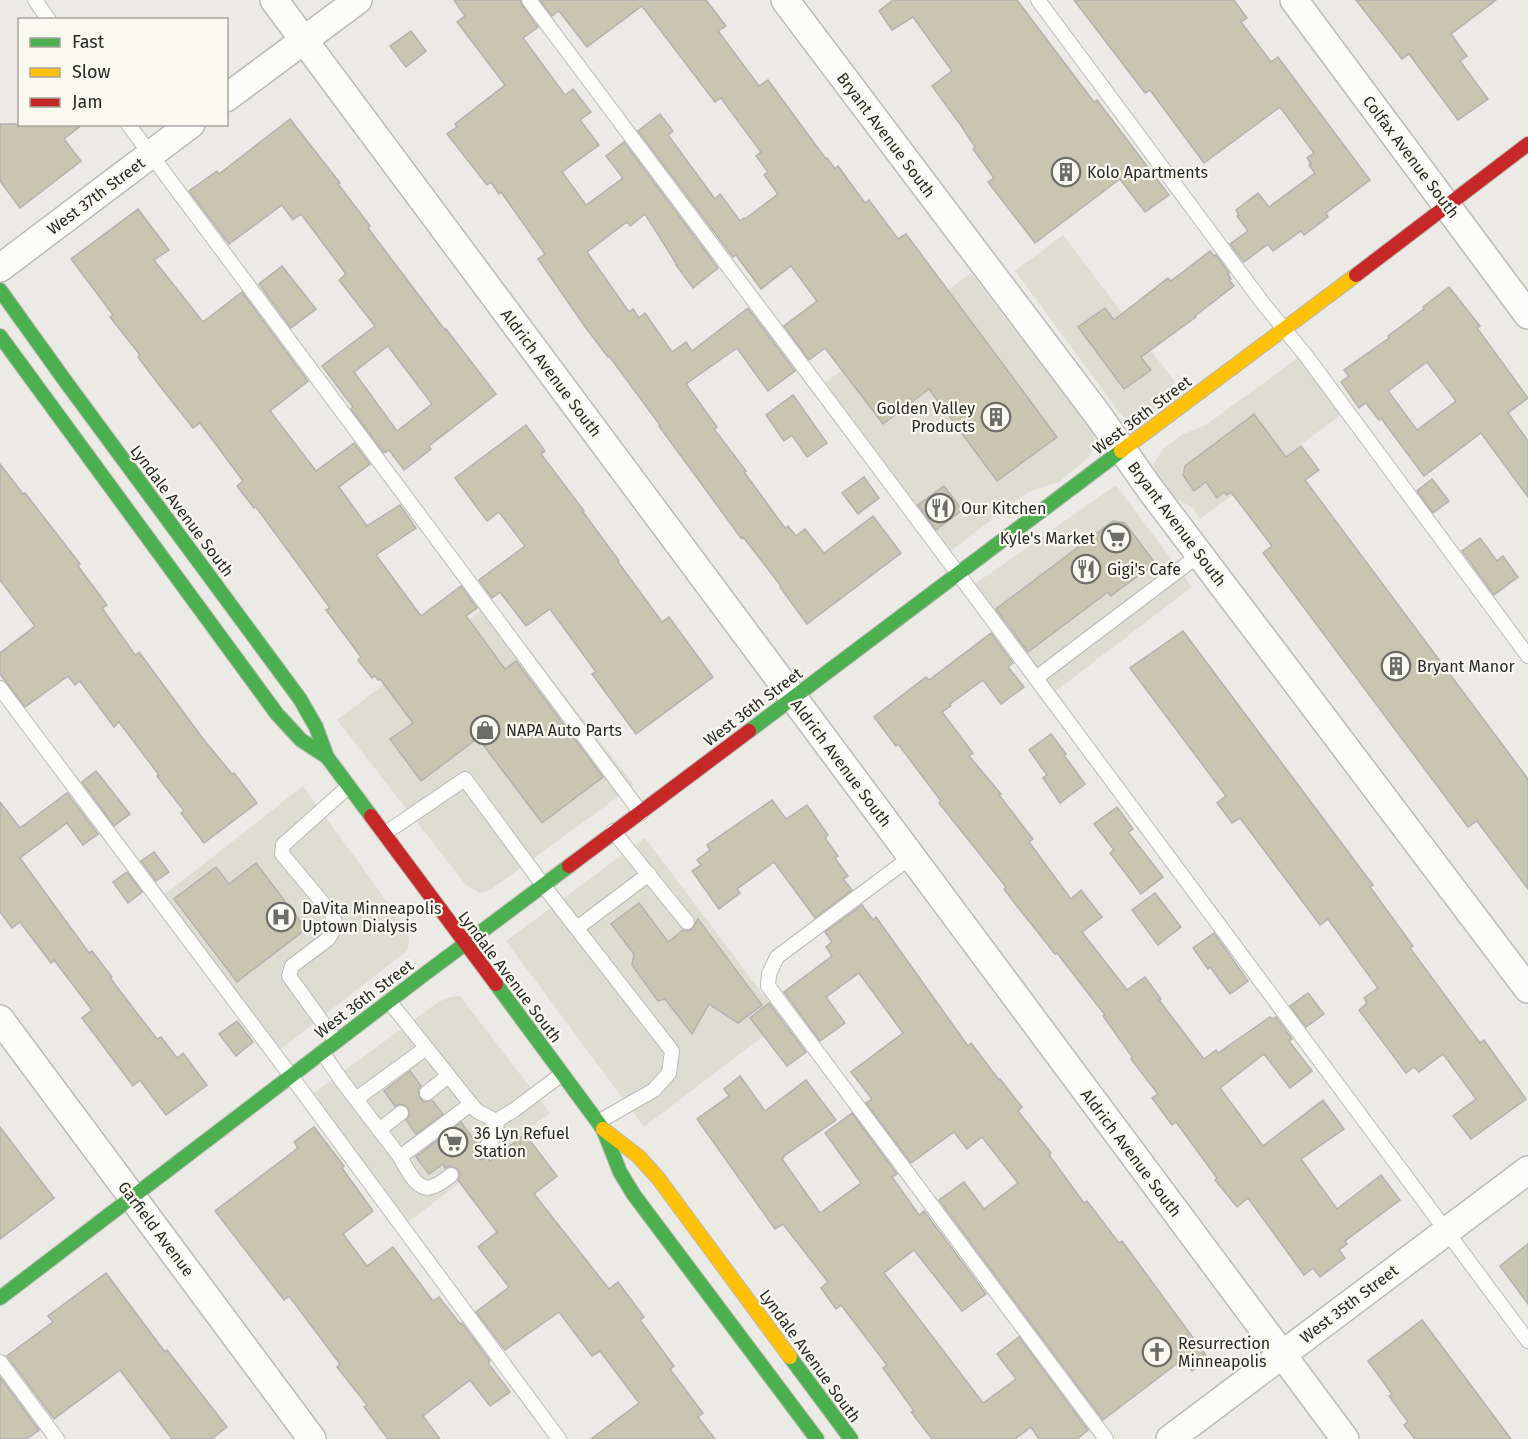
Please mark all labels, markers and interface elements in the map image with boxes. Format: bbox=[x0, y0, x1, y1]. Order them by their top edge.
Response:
legend bbox=[18, 18, 228, 126]
text: Fast bbox=[72, 31, 105, 53]
text: Slow bbox=[72, 61, 111, 83]
street label: Bryant Avenue South bbox=[833, 69, 939, 201]
text: Jam bbox=[72, 91, 103, 113]
street label: Colfax Avenue South bbox=[1359, 92, 1463, 222]
street label: West 37th Street bbox=[44, 153, 149, 239]
building icon: Kolo Apartments bbox=[1050, 156, 1082, 188]
place label: Kolo Apartments bbox=[1087, 163, 1208, 182]
street label: Aldrich Avenue South bbox=[497, 305, 605, 441]
street label: West 36th Street bbox=[1089, 372, 1195, 458]
place label: Golden Valley Products bbox=[876, 399, 975, 436]
building icon: Golden Valley Products bbox=[980, 401, 1012, 433]
street label: Lyndale Avenue South bbox=[126, 442, 238, 580]
street label: Bryant Avenue South bbox=[1124, 458, 1230, 590]
restaurant icon: Our Kitchen bbox=[924, 492, 956, 524]
place label: Our Kitchen bbox=[961, 499, 1046, 518]
supermarket icon: Kyle's Market bbox=[1100, 522, 1132, 554]
place label: Kyle's Market bbox=[1000, 529, 1095, 548]
restaurant icon: Gigi's Cafe bbox=[1070, 553, 1102, 585]
place label: Gigi's Cafe bbox=[1107, 560, 1181, 579]
building icon: Bryant Manor bbox=[1380, 650, 1412, 682]
place label: Bryant Manor bbox=[1417, 657, 1515, 676]
street label: West 36th Street bbox=[700, 664, 806, 750]
street label: Aldrich Avenue South bbox=[787, 695, 895, 831]
shop icon: NAPA Auto Parts bbox=[469, 714, 501, 746]
place label: NAPA Auto Parts bbox=[506, 721, 622, 740]
place label: DaVita Minneapolis Uptown Dialysis bbox=[302, 899, 441, 936]
hospital icon: DaVita Minneapolis Uptown Dialysis bbox=[265, 901, 297, 933]
street label: Lyndale Avenue South bbox=[454, 908, 566, 1046]
street label: West 36th Street bbox=[311, 956, 417, 1042]
street label: Aldrich Avenue South bbox=[1077, 1085, 1185, 1221]
place label: 36 Lyn Refuel Station bbox=[474, 1124, 570, 1161]
supermarket icon: 36 Lyn Refuel Station bbox=[437, 1126, 469, 1158]
street label: Garfield Avenue bbox=[114, 1178, 198, 1280]
street label: West 35th Street bbox=[1296, 1261, 1402, 1347]
street label: Lyndale Avenue South bbox=[755, 1286, 865, 1426]
place label: Resurrection Minneapolis bbox=[1178, 1334, 1270, 1371]
church icon: Resurrection Minneapolis bbox=[1141, 1336, 1173, 1368]

